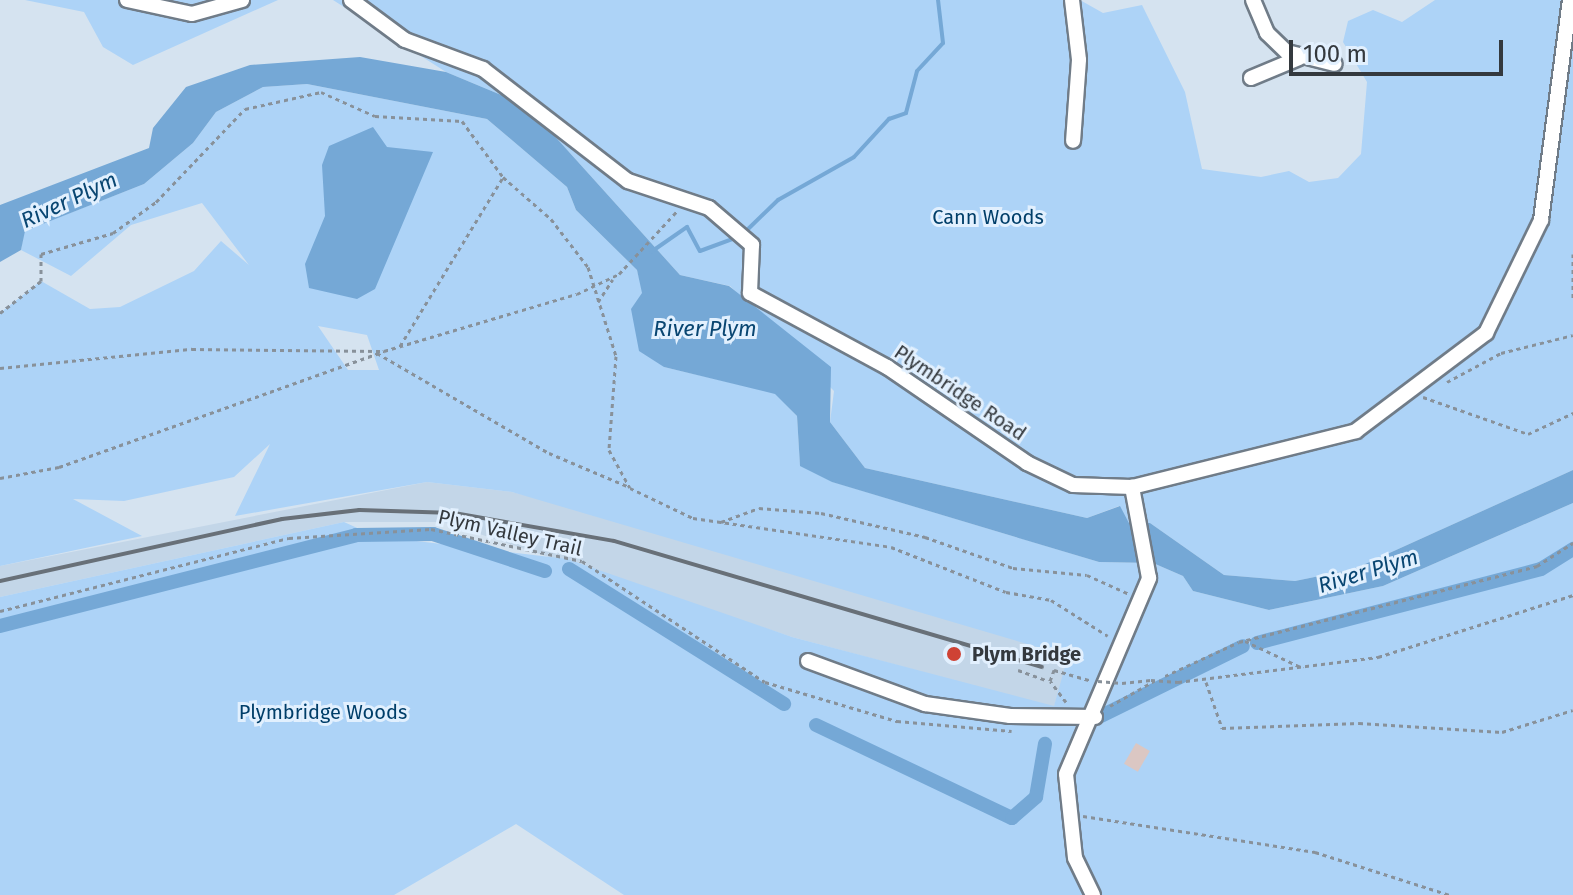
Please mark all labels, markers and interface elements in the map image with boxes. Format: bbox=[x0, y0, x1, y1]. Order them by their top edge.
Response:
scale bar bbox=[1293, 24, 1507, 74]
text: 100 m bbox=[1303, 40, 1367, 68]
water label: River Plym bbox=[17, 166, 121, 234]
park label: Cann Woods bbox=[932, 205, 1044, 229]
water label: River Plym bbox=[653, 316, 757, 342]
street label: Plymbridge Road bbox=[890, 340, 1030, 446]
street label: Plym Valley Trail bbox=[436, 505, 584, 561]
water label: River Plym bbox=[1315, 543, 1421, 599]
place label: Plym Bridge bbox=[972, 642, 1081, 666]
marker: Plym Bridge bbox=[943, 643, 965, 665]
park label: Plymbridge Woods bbox=[239, 700, 407, 724]

